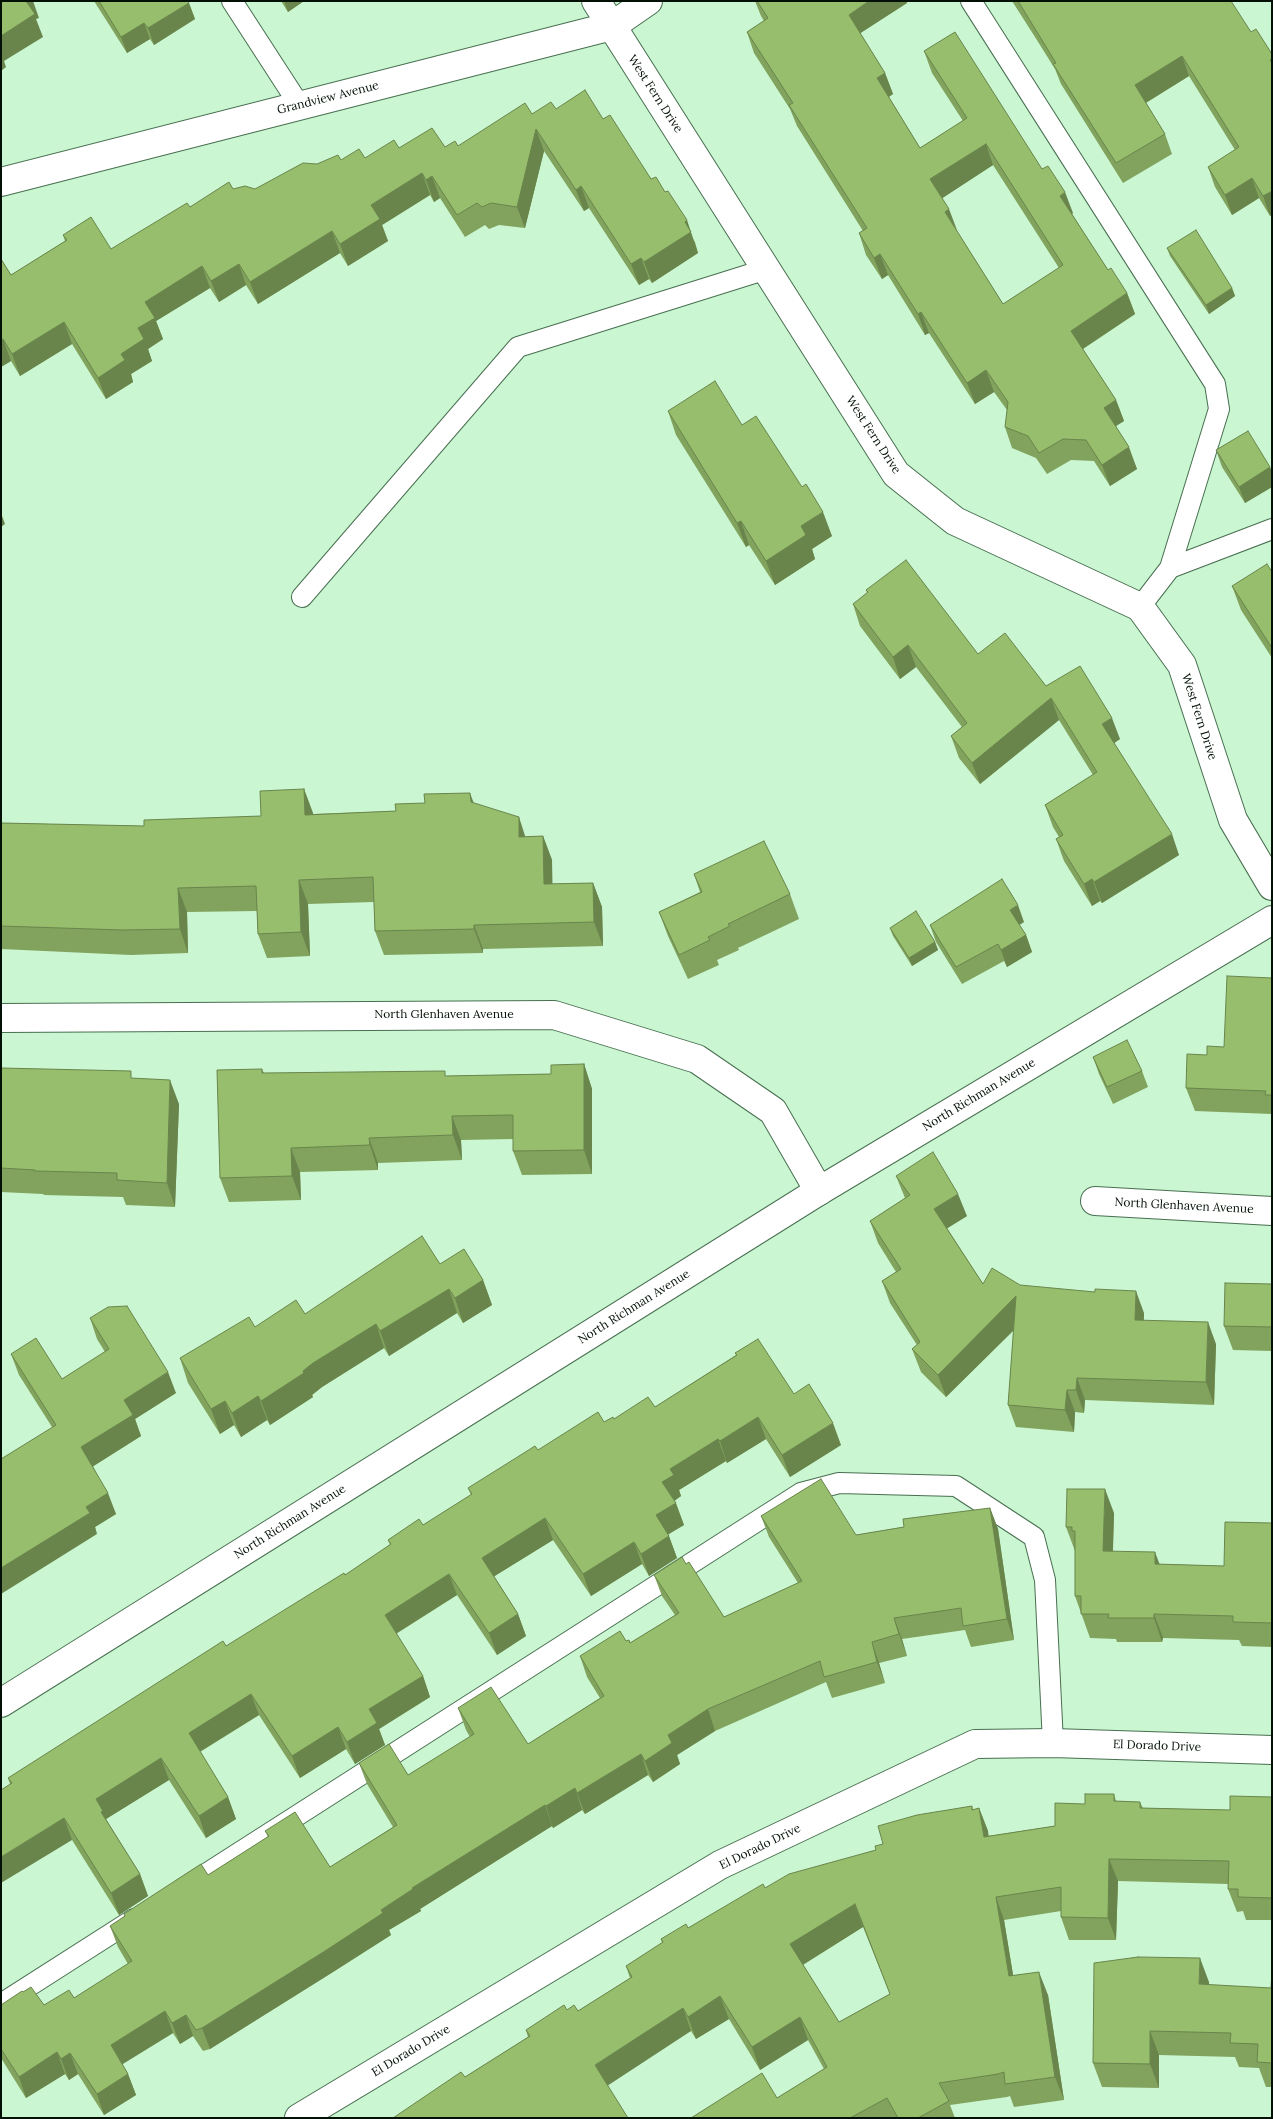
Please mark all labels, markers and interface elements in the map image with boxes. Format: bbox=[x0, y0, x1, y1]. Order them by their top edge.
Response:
street label: West Fern Drive bbox=[624, 52, 686, 136]
street label: Grandview Avenue bbox=[276, 78, 380, 118]
street label: West Fern Drive bbox=[842, 393, 904, 477]
street label: West Fern Drive bbox=[1178, 672, 1220, 762]
street label: North Glenhaven Avenue bbox=[374, 1008, 514, 1022]
street label: North Richman Avenue bbox=[920, 1056, 1038, 1134]
street label: North Glenhaven Avenue bbox=[1114, 1195, 1254, 1217]
street label: North Richman Avenue bbox=[576, 1267, 692, 1347]
street label: North Richman Avenue bbox=[232, 1482, 348, 1562]
street label: El Dorado Drive bbox=[1113, 1737, 1201, 1755]
street label: El Dorado Drive bbox=[717, 1821, 803, 1873]
street label: El Dorado Drive bbox=[369, 2022, 453, 2080]

